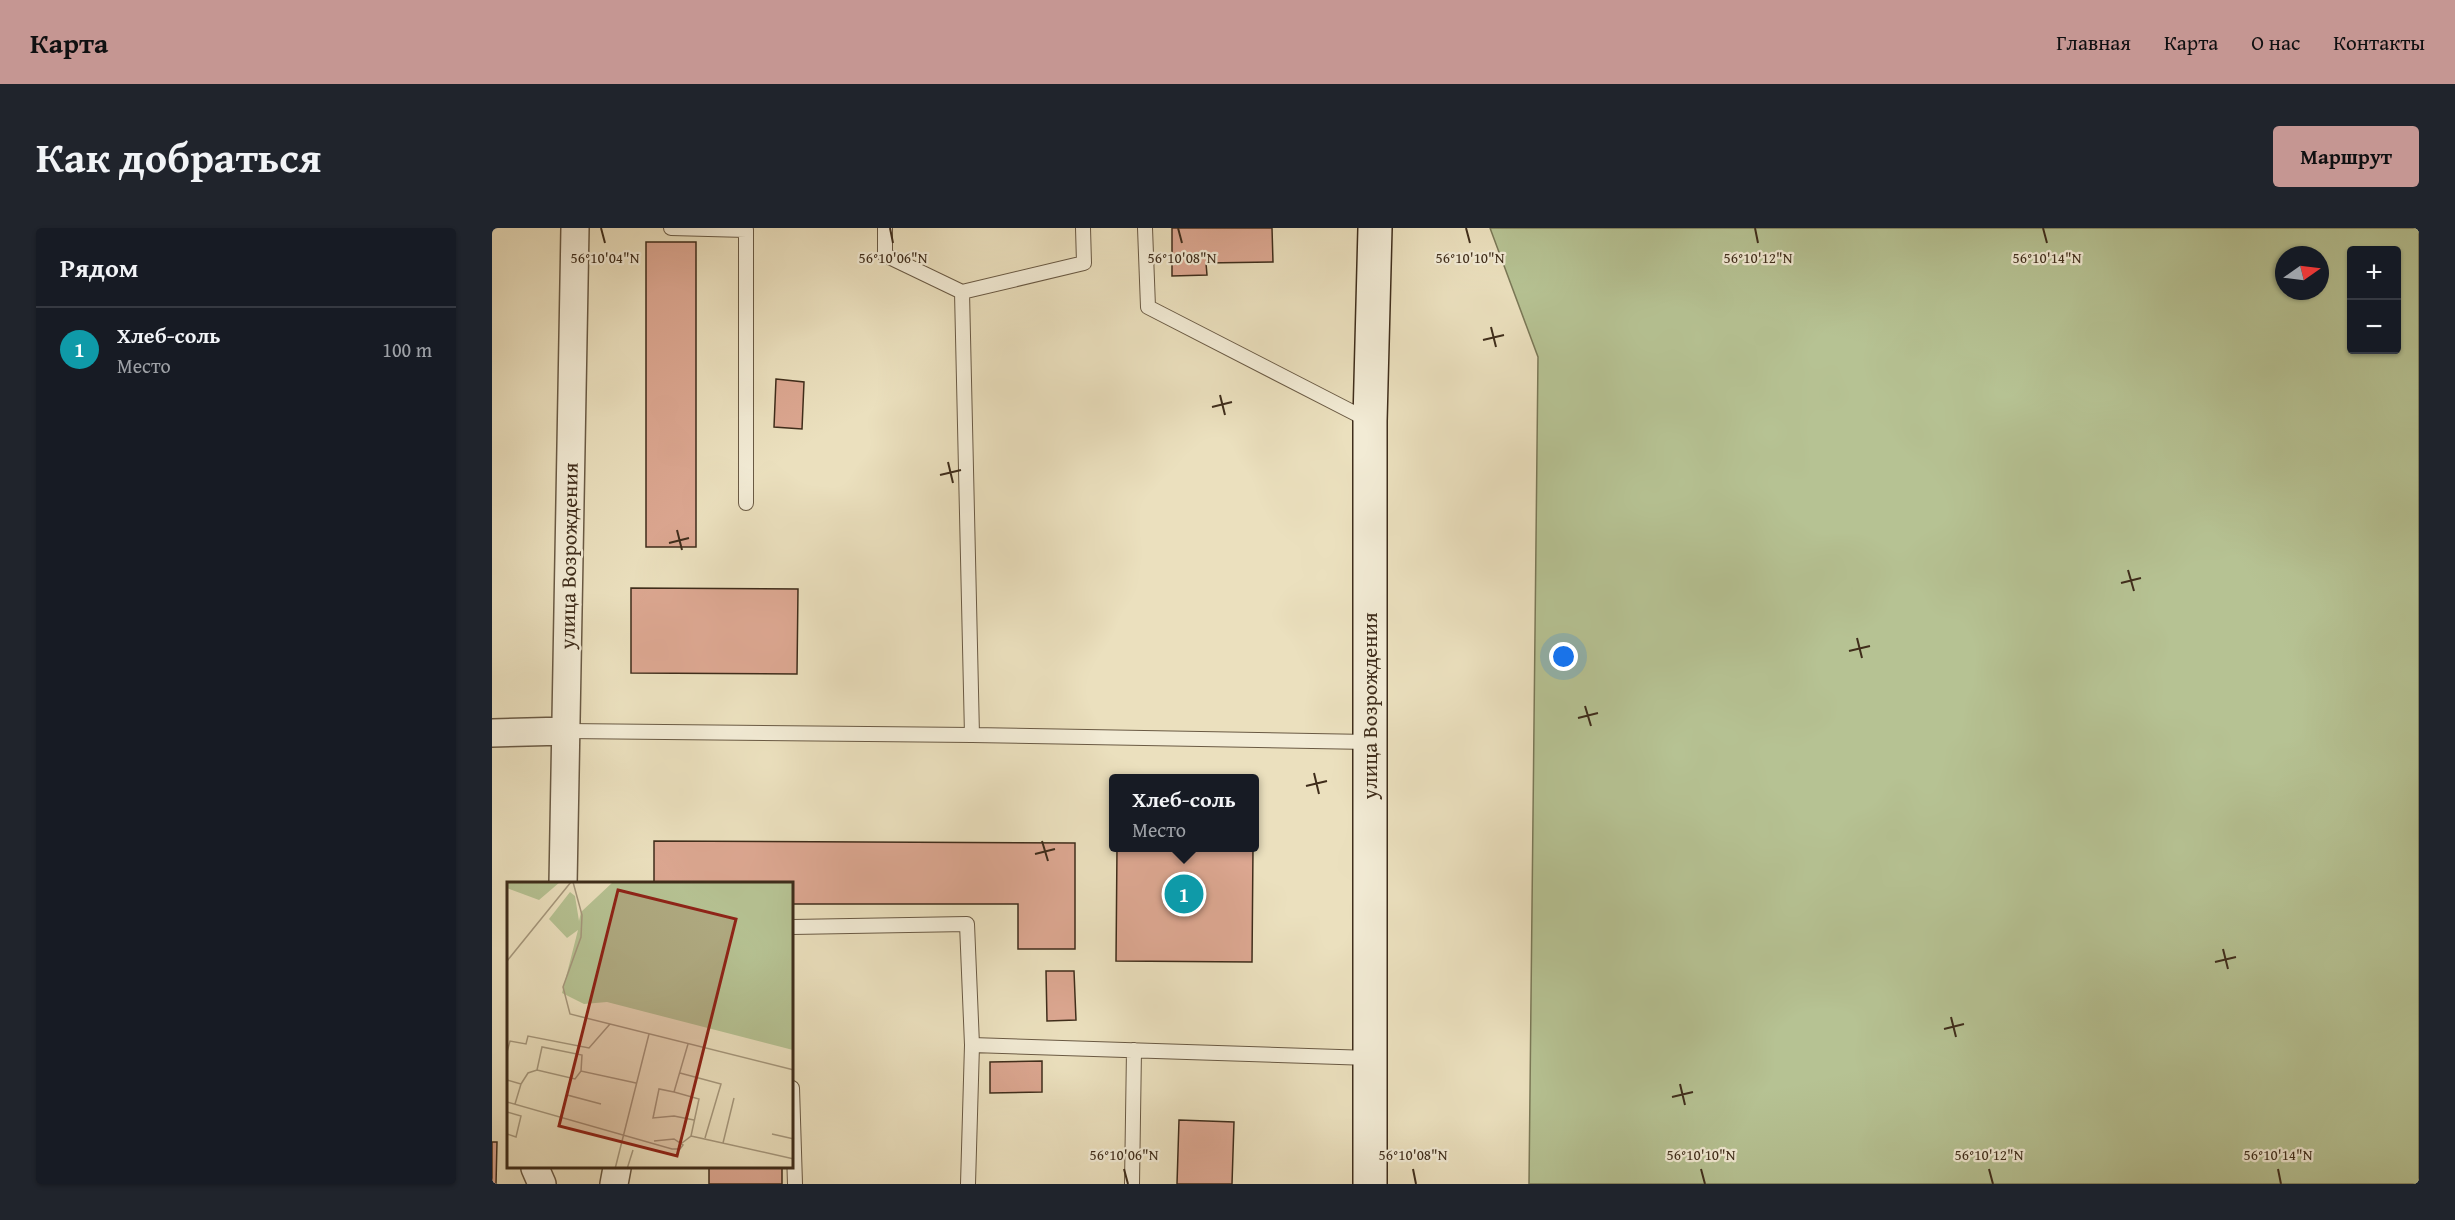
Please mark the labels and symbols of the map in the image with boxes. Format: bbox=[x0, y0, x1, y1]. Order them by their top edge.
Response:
north arrow bbox=[2275, 246, 2329, 300]
text: 56°10'04"N bbox=[571, 247, 640, 268]
text: 56°10'06"N bbox=[859, 247, 928, 268]
text: 56°10'08"N bbox=[1148, 247, 1217, 268]
text: 56°10'10"N bbox=[1436, 247, 1505, 268]
text: 56°10'12"N bbox=[1724, 247, 1793, 268]
text: 56°10'14"N bbox=[2013, 247, 2082, 268]
street label: улица Возрождения bbox=[551, 462, 586, 651]
street label: улица Возрождения bbox=[1354, 612, 1385, 801]
your location bbox=[1549, 642, 1578, 671]
pin: 1 bbox=[1164, 872, 1204, 916]
inset map bbox=[507, 882, 794, 1169]
text: 56°10'06"N bbox=[1090, 1144, 1159, 1165]
text: 56°10'08"N bbox=[1379, 1144, 1448, 1165]
text: 56°10'10"N bbox=[1667, 1144, 1736, 1165]
text: 56°10'12"N bbox=[1955, 1144, 2024, 1165]
text: 56°10'14"N bbox=[2244, 1144, 2313, 1165]

